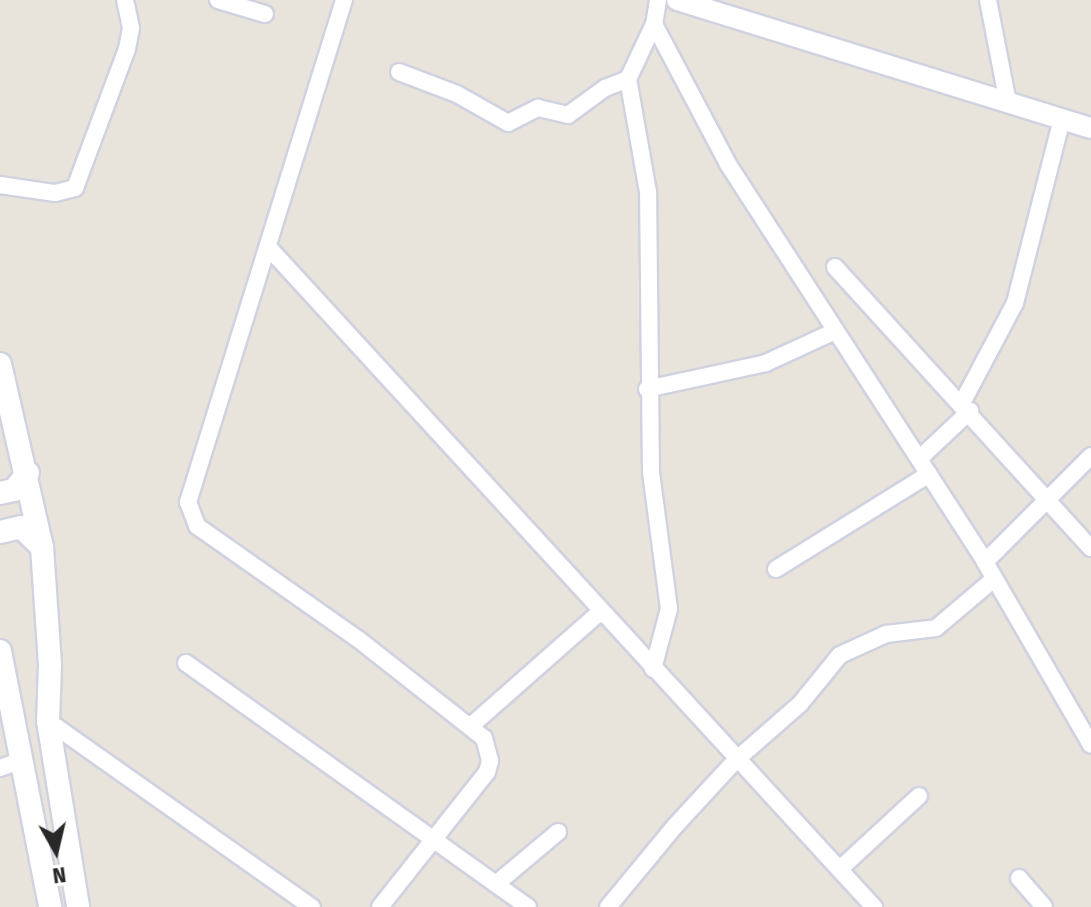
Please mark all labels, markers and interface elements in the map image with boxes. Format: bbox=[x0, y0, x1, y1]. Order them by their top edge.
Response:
north arrow bbox=[16, 811, 96, 891]
text: N bbox=[51, 861, 68, 890]

